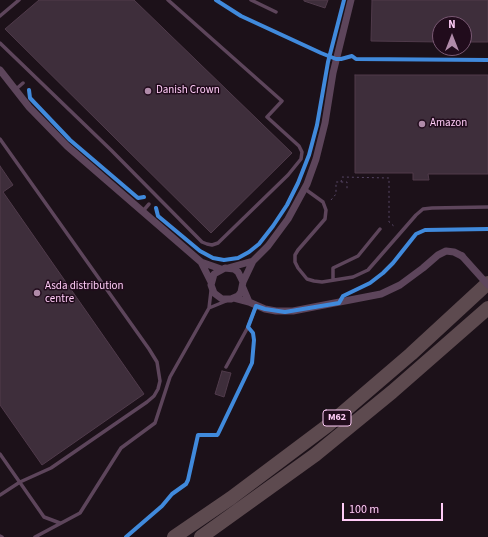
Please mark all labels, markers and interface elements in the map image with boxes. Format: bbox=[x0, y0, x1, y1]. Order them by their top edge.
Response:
north arrow bbox=[432, 16, 472, 56]
text: N bbox=[448, 17, 456, 32]
place label: Danish Crown bbox=[156, 84, 220, 98]
marker: Danish Crown bbox=[143, 86, 153, 96]
place label: Amazon bbox=[430, 117, 467, 131]
marker: Amazon bbox=[417, 119, 427, 129]
place label: Asda distribution centre bbox=[45, 280, 124, 306]
marker: Asda distribution centre bbox=[32, 288, 42, 298]
road number: M62 bbox=[323, 410, 351, 426]
scale bar bbox=[344, 495, 445, 521]
text: 100 m bbox=[349, 501, 379, 518]

